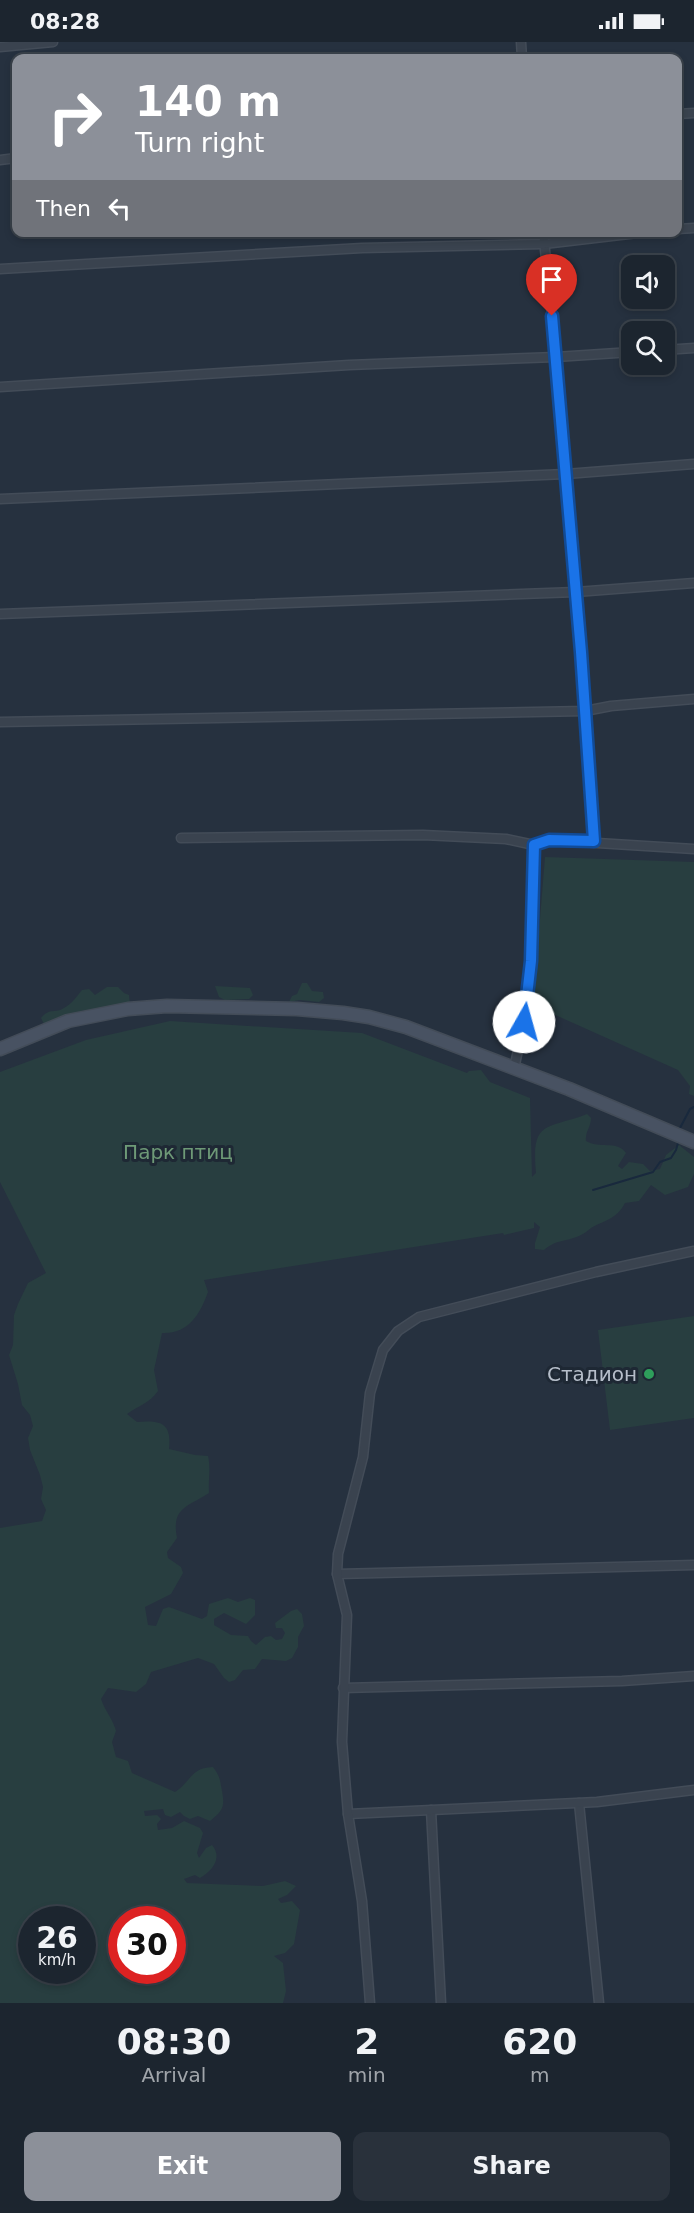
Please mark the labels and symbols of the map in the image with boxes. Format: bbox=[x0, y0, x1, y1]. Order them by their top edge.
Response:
pin bbox=[526, 254, 577, 316]
position arrow bbox=[492, 990, 556, 1054]
park label: Парк птиц bbox=[123, 1140, 233, 1164]
place label: Стадион bbox=[547, 1362, 637, 1386]
marker: Стадион bbox=[642, 1367, 656, 1381]
speed limit sign: 30 bbox=[108, 1906, 186, 1984]

